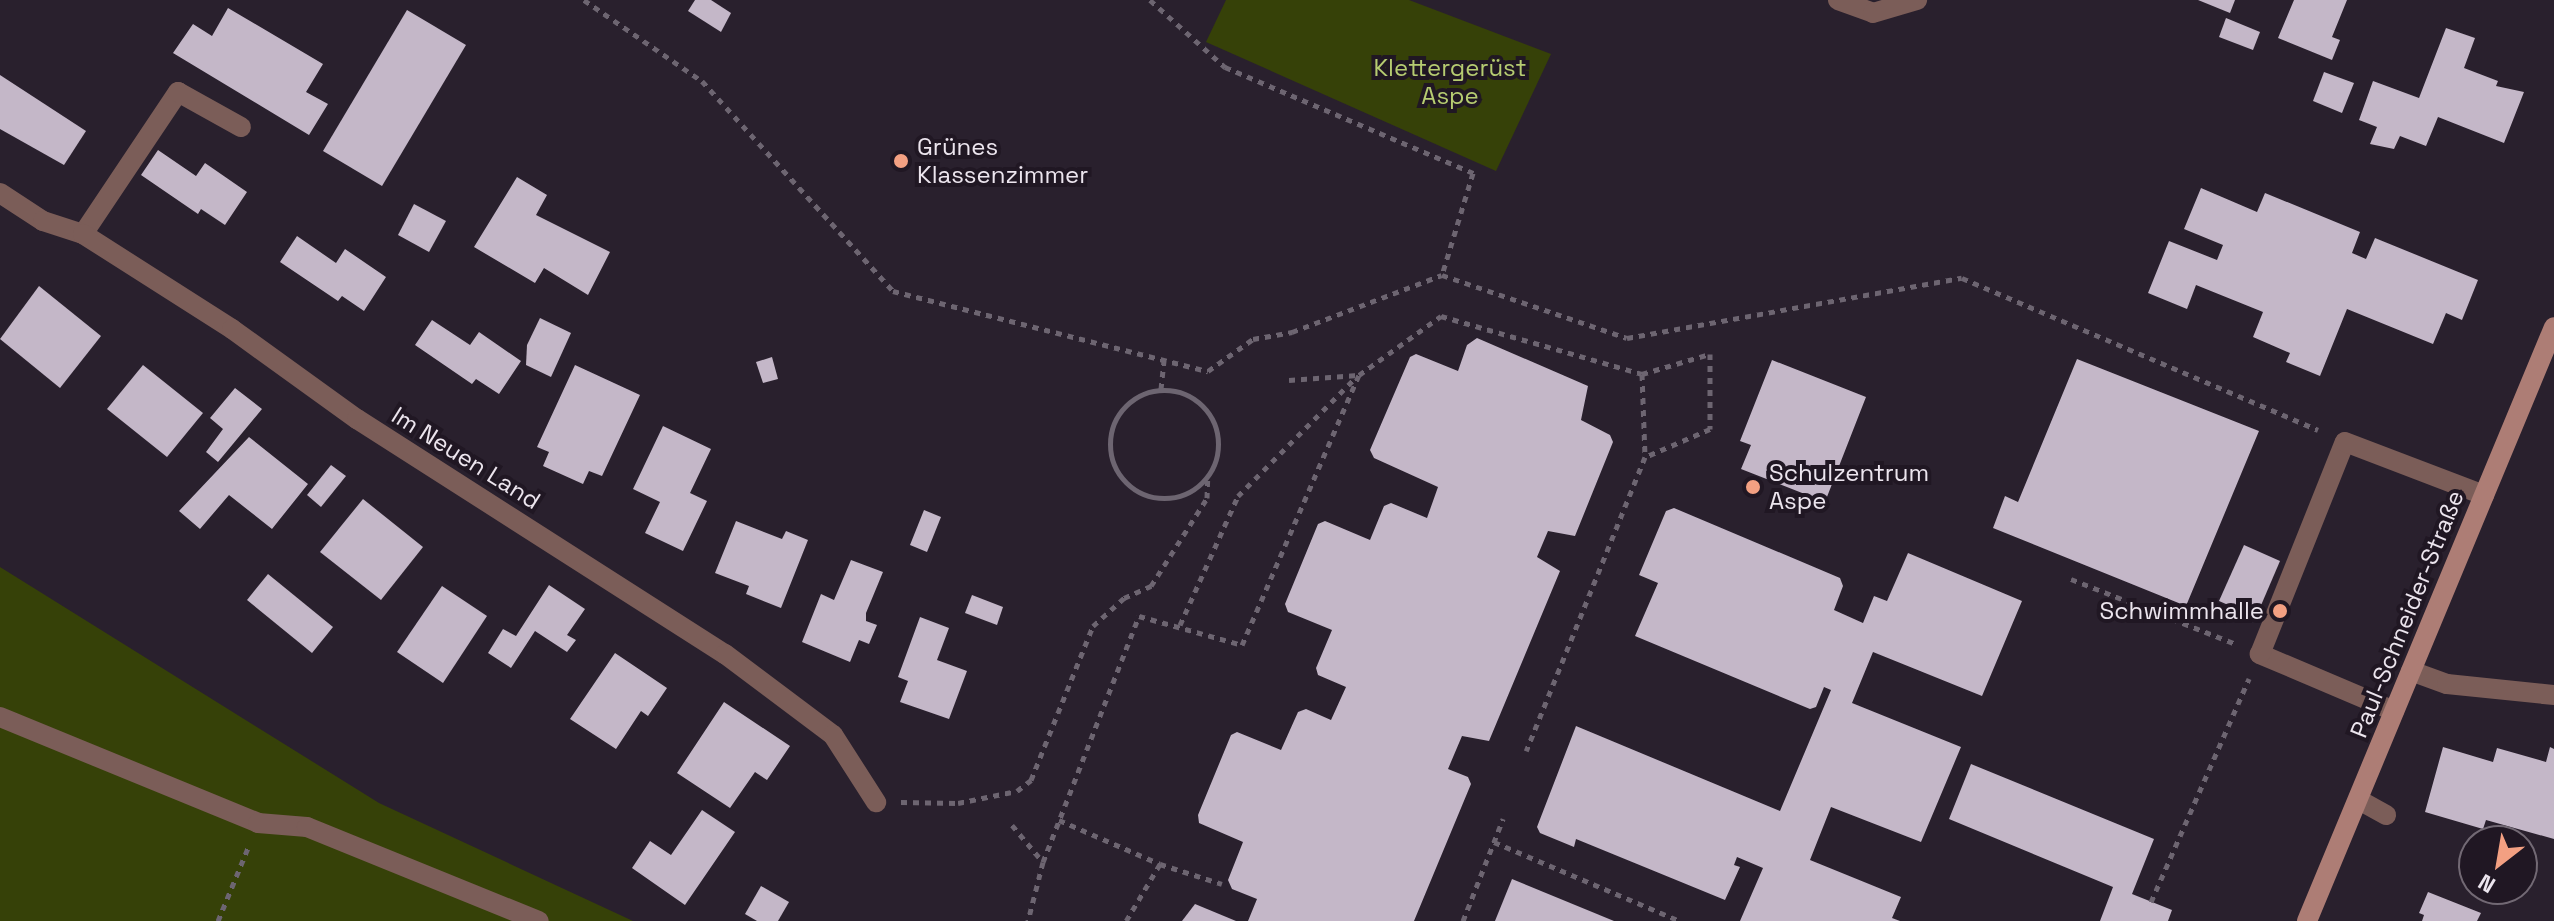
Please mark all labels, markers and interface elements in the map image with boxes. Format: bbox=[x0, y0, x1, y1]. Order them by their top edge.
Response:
park label: Klettergerüst Aspe bbox=[1373, 54, 1527, 110]
place label: Grünes Klassenzimmer bbox=[917, 133, 1088, 189]
marker: Grünes Klassenzimmer bbox=[892, 152, 910, 170]
street label: Im Neuen Land bbox=[386, 401, 546, 515]
place label: Schulzentrum Aspe bbox=[1769, 459, 1929, 515]
marker: Schulzentrum Aspe bbox=[1744, 478, 1762, 496]
street label: Paul-Schneider-Straße bbox=[2344, 486, 2470, 742]
place label: Schwimmhalle bbox=[2099, 597, 2264, 625]
marker: Schwimmhalle bbox=[2271, 602, 2289, 620]
north arrow bbox=[2458, 825, 2538, 905]
text: N bbox=[2473, 868, 2500, 900]

